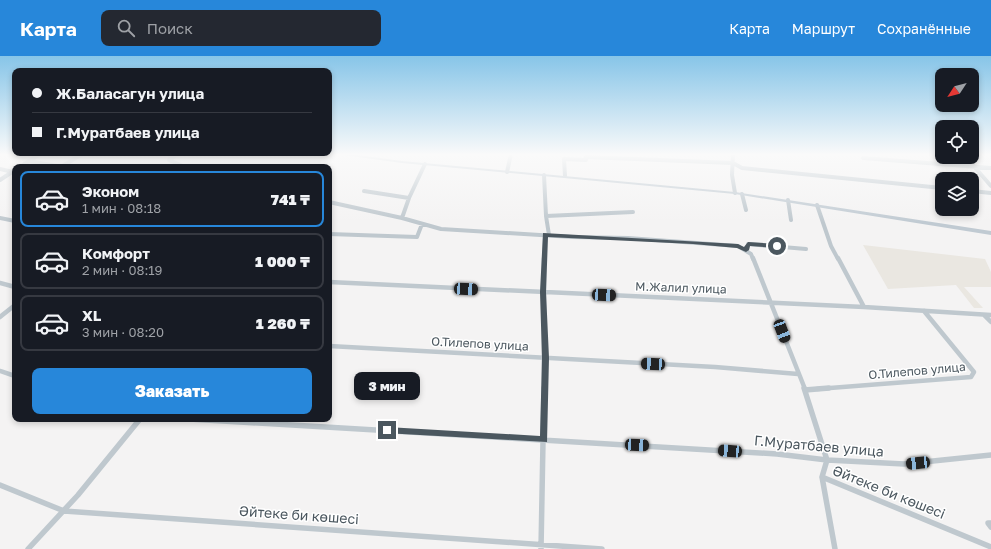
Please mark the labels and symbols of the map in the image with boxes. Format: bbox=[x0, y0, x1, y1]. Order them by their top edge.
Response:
north arrow bbox=[935, 68, 979, 112]
route start bbox=[768, 237, 786, 255]
street label: М.Жалил улица bbox=[635, 278, 727, 297]
car bbox=[454, 282, 478, 296]
car bbox=[592, 288, 616, 302]
car bbox=[772, 318, 792, 344]
street label: О.Тилепов улица bbox=[431, 333, 529, 354]
car bbox=[641, 357, 665, 371]
street label: О.Тилепов улица bbox=[868, 359, 966, 382]
callout: 3 мин bbox=[354, 372, 420, 400]
route end bbox=[378, 421, 396, 439]
street label: Г.Муратбаев улица bbox=[754, 431, 885, 460]
car bbox=[625, 438, 649, 452]
car bbox=[718, 444, 742, 458]
car bbox=[905, 456, 931, 470]
street label: Әйтеке би көшесі bbox=[830, 461, 948, 522]
street label: Әйтеке би көшесі bbox=[239, 502, 359, 527]

